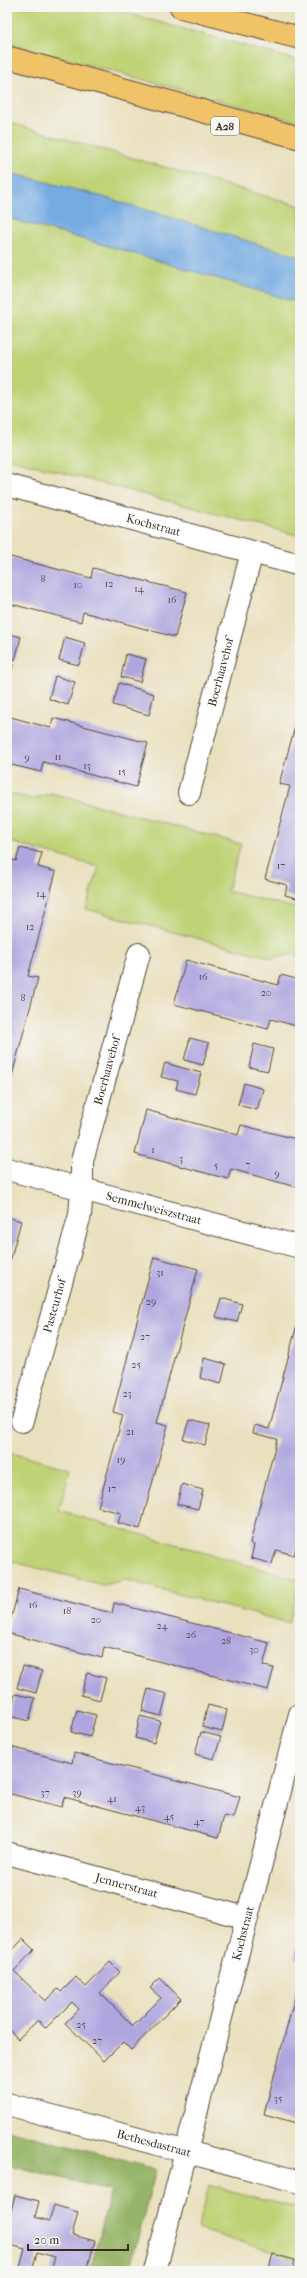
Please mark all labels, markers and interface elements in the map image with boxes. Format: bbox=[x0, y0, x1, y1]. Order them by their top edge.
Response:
road number: A28 bbox=[211, 117, 239, 135]
street label: Kochstraat bbox=[125, 511, 183, 539]
house number: 8 bbox=[40, 573, 46, 585]
house number: 12 bbox=[105, 578, 113, 590]
house number: 10 bbox=[73, 579, 83, 591]
house number: 14 bbox=[134, 583, 145, 595]
house number: 16 bbox=[168, 594, 177, 606]
street label: Boerhaavehof bbox=[205, 633, 237, 708]
house number: 11 bbox=[54, 751, 62, 763]
house number: 9 bbox=[24, 752, 30, 764]
house number: 13 bbox=[83, 760, 91, 772]
house number: 15 bbox=[118, 766, 126, 778]
house number: 17 bbox=[277, 860, 285, 872]
house number: 14 bbox=[36, 888, 47, 900]
house number: 12 bbox=[26, 921, 34, 933]
house number: 16 bbox=[199, 971, 208, 983]
house number: 20 bbox=[261, 987, 271, 999]
house number: 8 bbox=[20, 992, 26, 1004]
street label: Boerhaavehof bbox=[91, 1032, 124, 1106]
house number: 1 bbox=[151, 1144, 155, 1156]
house number: 3 bbox=[179, 1153, 183, 1165]
house number: 7 bbox=[246, 1159, 251, 1171]
house number: 5 bbox=[214, 1160, 218, 1172]
house number: 9 bbox=[274, 1168, 280, 1180]
street label: Semmelweiszstraat bbox=[105, 1189, 204, 1228]
house number: 31 bbox=[156, 1267, 164, 1279]
street label: Pasteurhof bbox=[40, 1274, 70, 1334]
house number: 29 bbox=[146, 1296, 156, 1308]
house number: 27 bbox=[140, 1331, 150, 1343]
house number: 25 bbox=[131, 1359, 141, 1371]
house number: 23 bbox=[122, 1388, 132, 1400]
house number: 21 bbox=[126, 1426, 134, 1438]
house number: 19 bbox=[117, 1454, 125, 1466]
house number: 17 bbox=[108, 1483, 116, 1495]
house number: 16 bbox=[29, 1599, 38, 1611]
house number: 18 bbox=[63, 1605, 71, 1617]
house number: 20 bbox=[91, 1614, 101, 1626]
house number: 24 bbox=[156, 1620, 169, 1632]
house number: 26 bbox=[186, 1629, 197, 1641]
house number: 28 bbox=[221, 1635, 231, 1647]
house number: 30 bbox=[249, 1644, 259, 1656]
house number: 37 bbox=[41, 1787, 50, 1799]
house number: 39 bbox=[72, 1787, 82, 1799]
house number: 41 bbox=[107, 1793, 117, 1805]
house number: 43 bbox=[135, 1802, 145, 1814]
house number: 45 bbox=[164, 1811, 174, 1823]
house number: 47 bbox=[194, 1816, 204, 1828]
street label: Jennerstraat bbox=[93, 1870, 160, 1901]
street label: Kochstraat bbox=[229, 1904, 257, 1962]
house number: 25 bbox=[76, 2019, 86, 2031]
house number: 27 bbox=[92, 2035, 102, 2047]
house number: 35 bbox=[274, 2093, 282, 2105]
street label: Bethesdastraat bbox=[115, 2127, 193, 2160]
scale bar bbox=[28, 2226, 128, 2252]
text: 20 m bbox=[34, 2233, 59, 2247]

